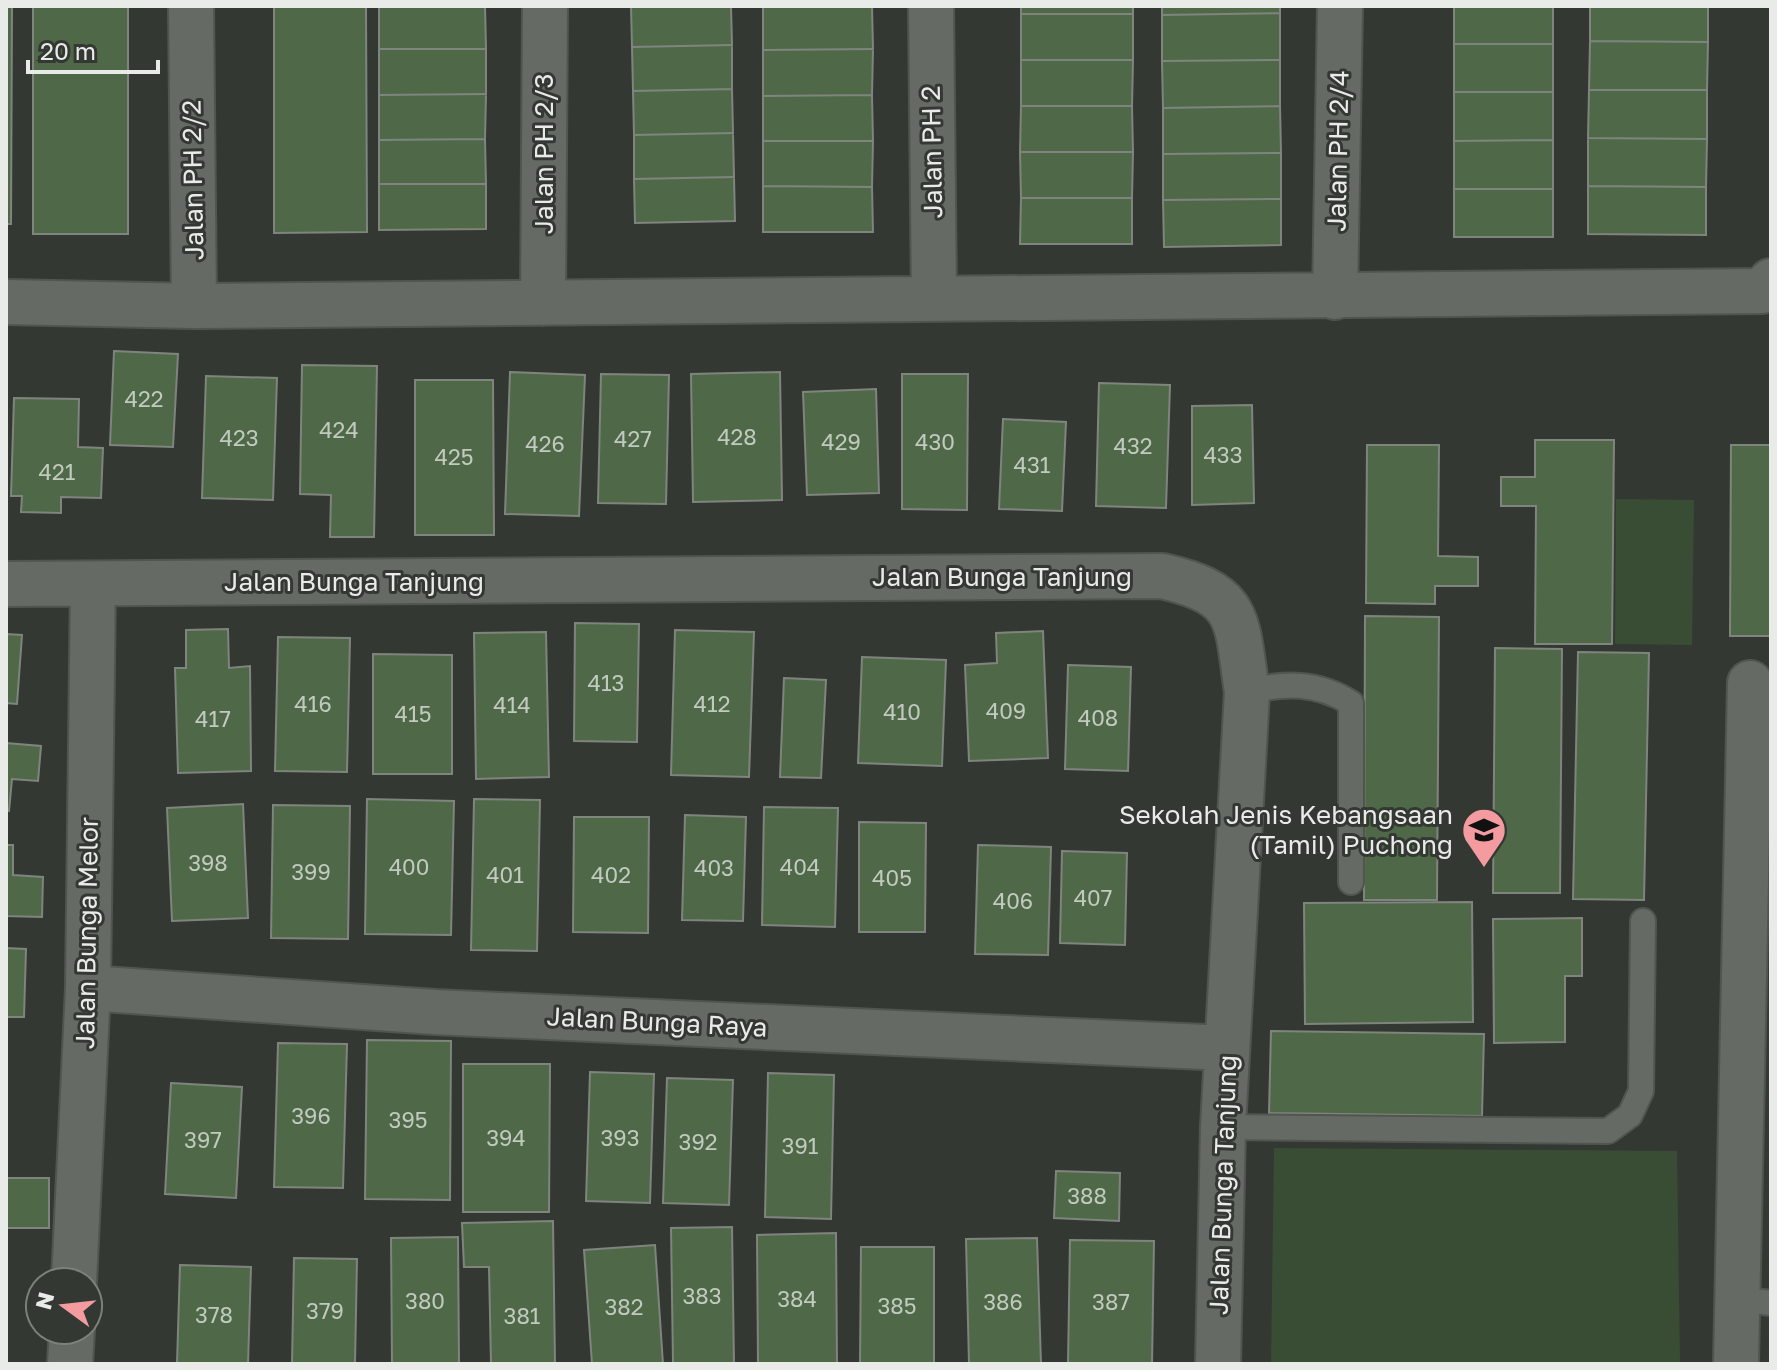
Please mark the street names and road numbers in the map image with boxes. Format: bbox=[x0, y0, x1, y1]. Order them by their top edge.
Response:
street label: Jalan PH 2/4 bbox=[1321, 70, 1354, 232]
street label: Jalan PH 2/3 bbox=[528, 74, 559, 234]
street label: Jalan PH 2 bbox=[915, 85, 948, 219]
street label: Jalan PH 2/2 bbox=[176, 99, 209, 261]
street label: Jalan Bunga Tanjung bbox=[872, 561, 1132, 592]
street label: Jalan Bunga Tanjung bbox=[224, 566, 484, 597]
street label: Jalan Bunga Melor bbox=[69, 817, 104, 1049]
street label: Jalan Bunga Raya bbox=[546, 1000, 768, 1043]
street label: Jalan Bunga Tanjung bbox=[1202, 1054, 1243, 1315]

